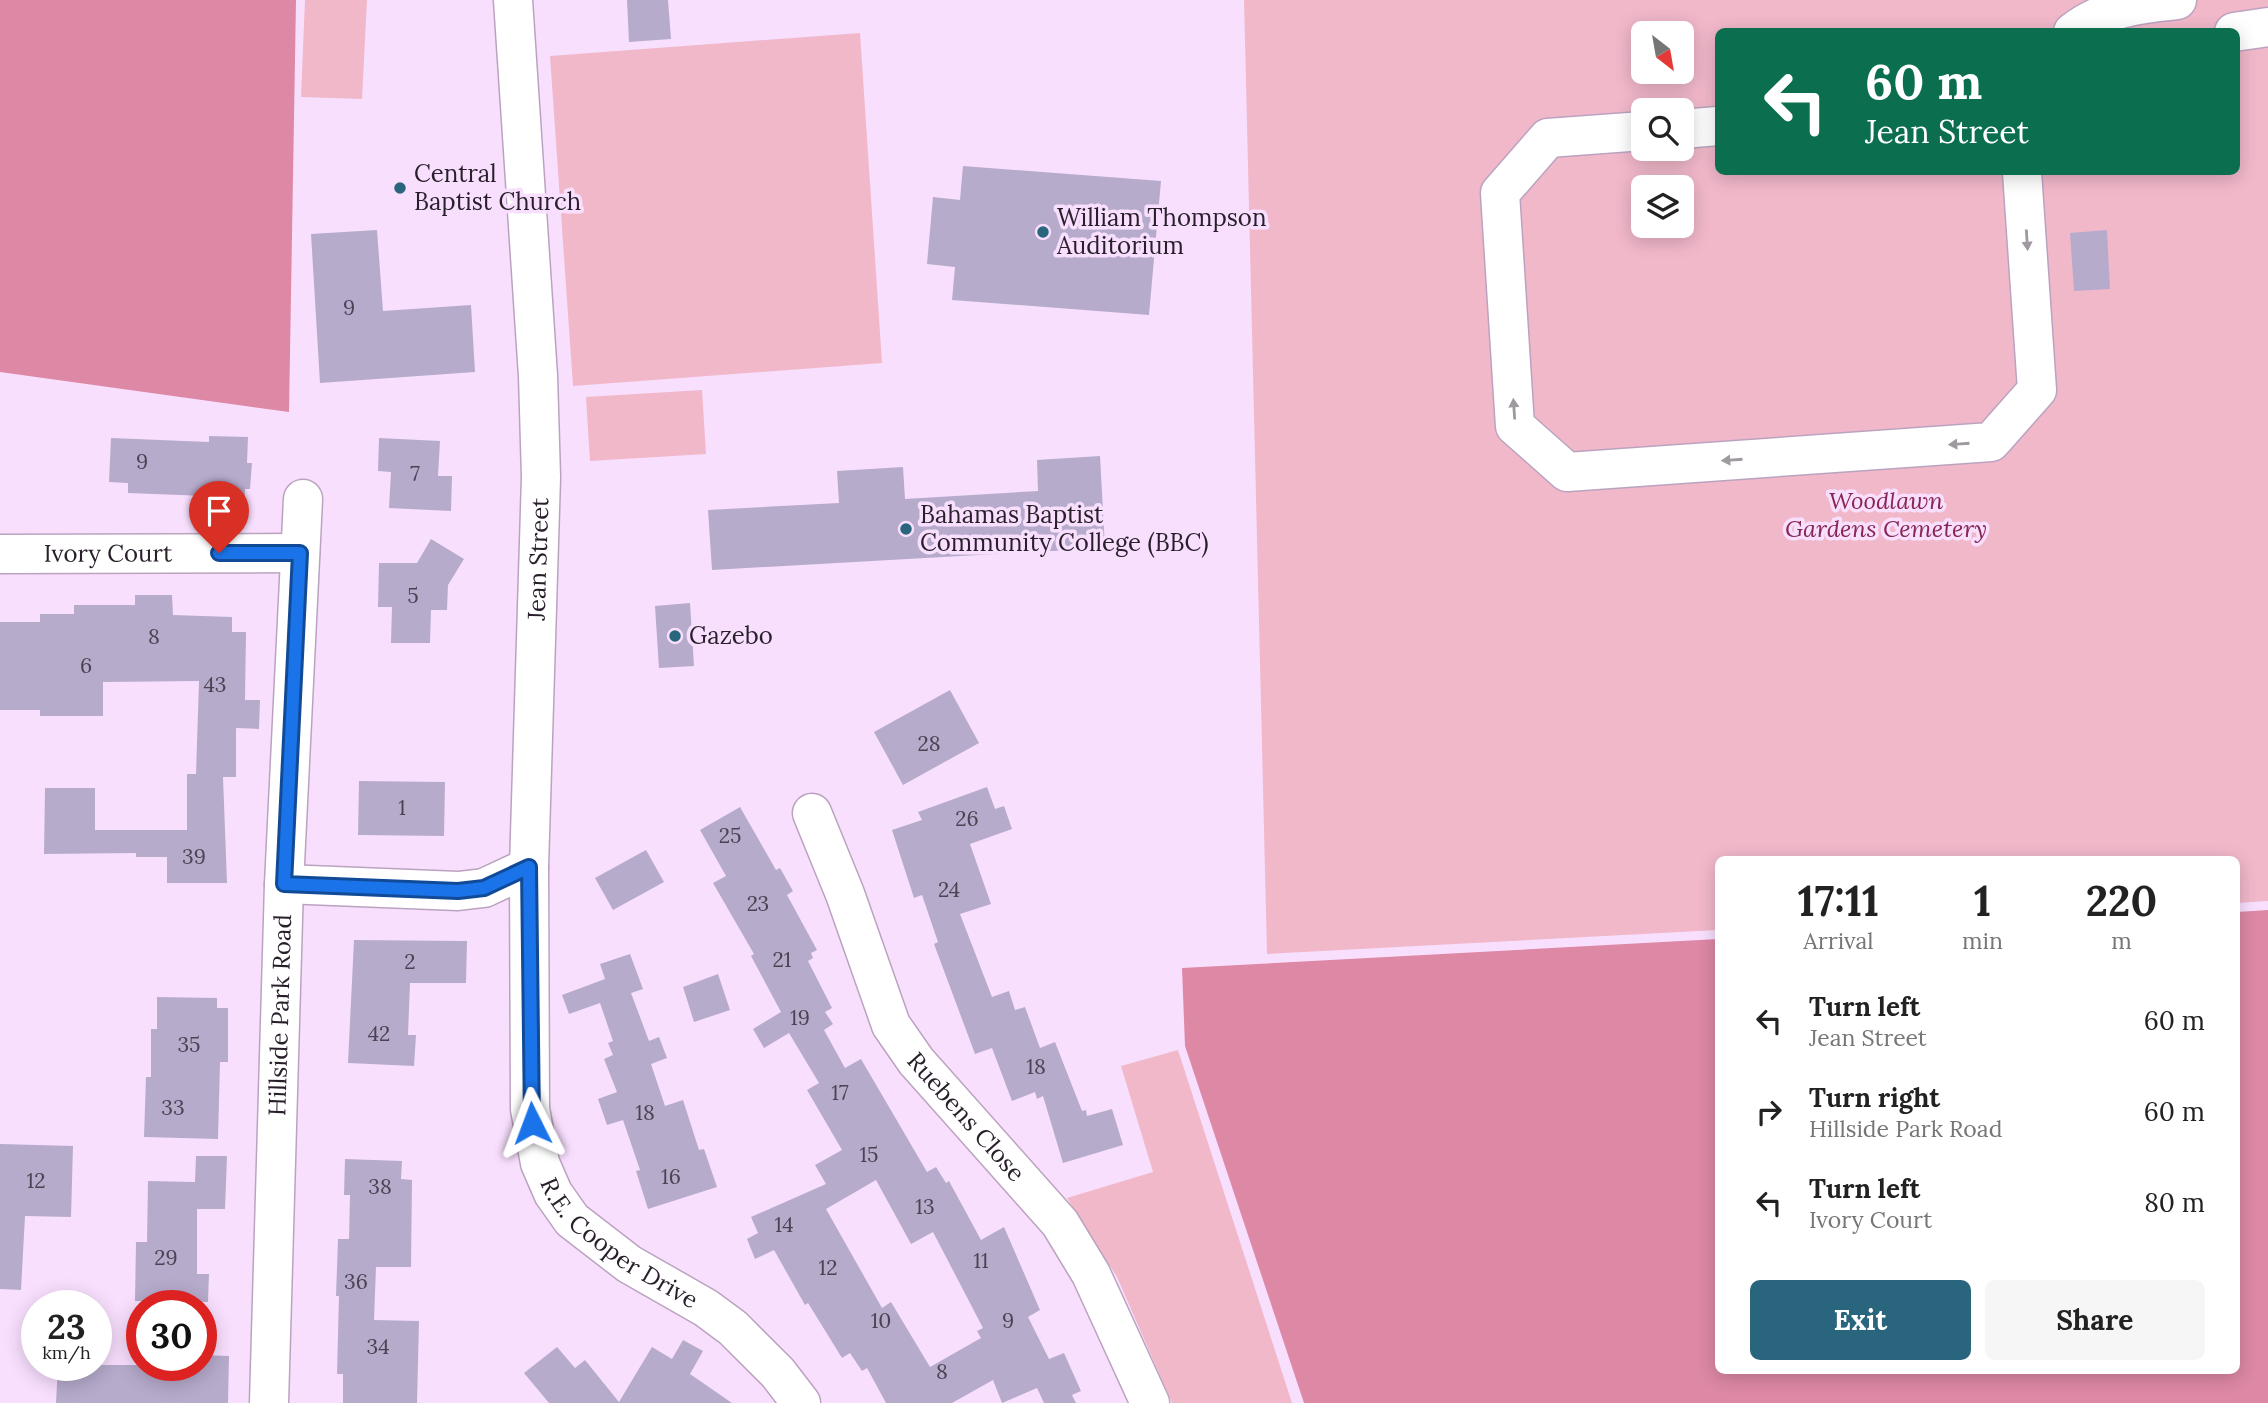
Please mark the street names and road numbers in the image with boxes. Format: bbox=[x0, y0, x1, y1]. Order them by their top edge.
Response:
street label: Jean Street bbox=[521, 496, 555, 622]
street label: Ivory Court bbox=[44, 537, 173, 569]
street label: Hillside Park Road bbox=[261, 914, 298, 1117]
street label: Ruebens Close bbox=[900, 1045, 1032, 1188]
street label: R.E. Cooper Drive bbox=[533, 1173, 704, 1315]

